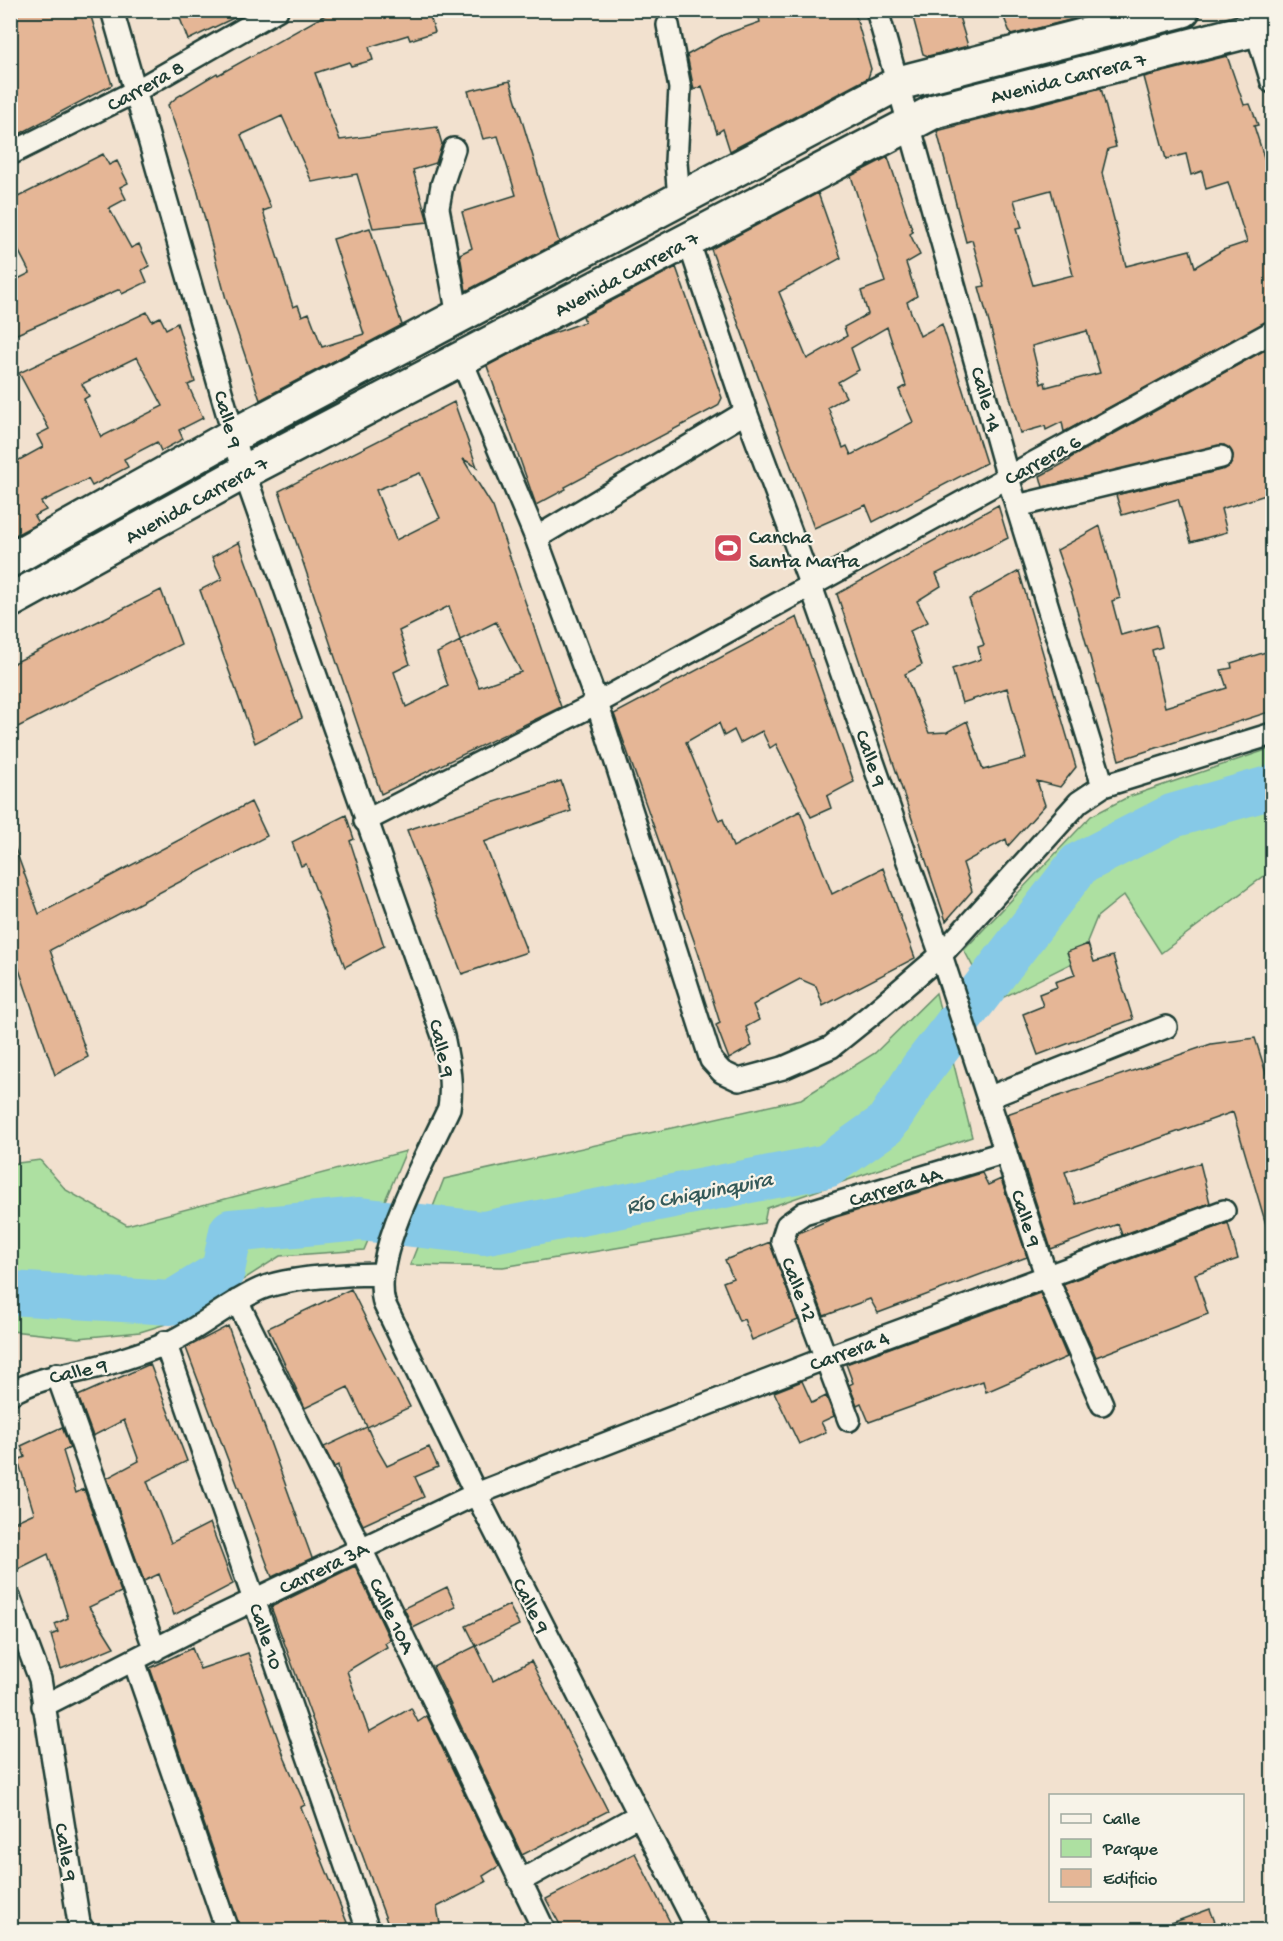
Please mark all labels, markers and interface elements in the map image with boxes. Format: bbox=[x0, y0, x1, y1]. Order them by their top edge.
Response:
street label: Avenida Carrera 7 bbox=[988, 49, 1150, 112]
street label: Carrera 8 bbox=[104, 57, 190, 119]
street label: Avenida Carrera 7 bbox=[551, 227, 705, 325]
street label: Calle 14 bbox=[962, 365, 1005, 435]
street label: Calle 9 bbox=[206, 388, 246, 452]
street label: Carrera 6 bbox=[1001, 431, 1087, 493]
street label: Avenida Carrera 7 bbox=[122, 452, 275, 552]
place label: Cancha Santa Marta bbox=[749, 527, 861, 576]
sports icon: Cancha Santa Marta bbox=[712, 532, 744, 564]
street label: Calle 9 bbox=[847, 727, 890, 791]
street label: Calle 9 bbox=[421, 1017, 458, 1081]
street label: Carrera 4A bbox=[847, 1163, 947, 1215]
water label: Río Chiquinquira bbox=[624, 1168, 777, 1222]
street label: Calle 9 bbox=[1003, 1187, 1045, 1251]
street label: Calle 12 bbox=[773, 1255, 820, 1326]
street label: Carrera 4 bbox=[807, 1327, 893, 1379]
street label: Calle 9 bbox=[47, 1355, 111, 1392]
street label: Carrera 3A bbox=[276, 1537, 375, 1602]
street label: Calle 10A bbox=[361, 1575, 420, 1660]
street label: Calle 9 bbox=[504, 1575, 554, 1639]
street label: Calle 10 bbox=[241, 1601, 287, 1674]
legend bbox=[1049, 1794, 1244, 1902]
text: Calle bbox=[1103, 1810, 1141, 1831]
street label: Calle 9 bbox=[46, 1822, 81, 1884]
text: Parque bbox=[1102, 1840, 1159, 1861]
text: Edificio bbox=[1103, 1870, 1157, 1891]

